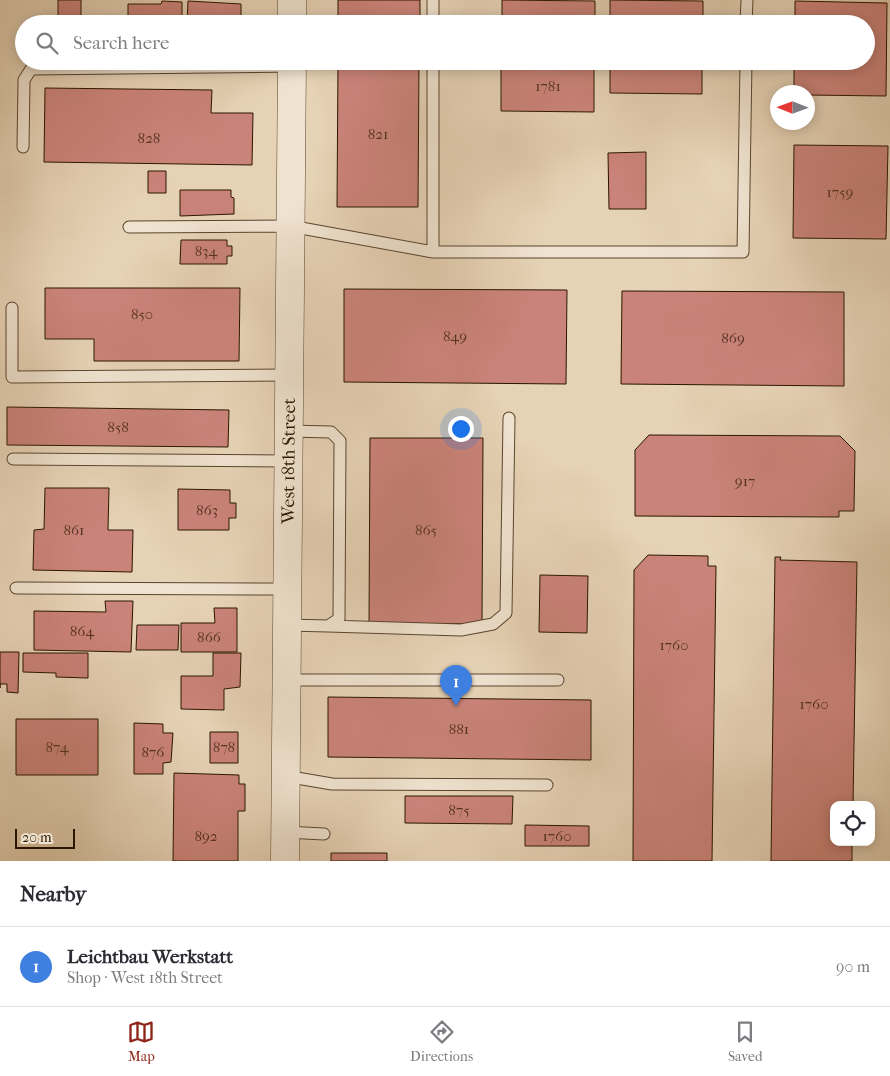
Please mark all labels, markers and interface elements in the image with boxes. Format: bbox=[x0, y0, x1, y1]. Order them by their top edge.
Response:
search box bbox=[15, 15, 875, 70]
icon: search bbox=[33, 29, 61, 57]
text: Search here bbox=[73, 32, 169, 54]
house number: 1781 bbox=[535, 77, 561, 95]
north arrow bbox=[770, 85, 815, 130]
house number: 821 bbox=[368, 125, 388, 143]
house number: 828 bbox=[138, 129, 160, 147]
house number: 1759 bbox=[827, 183, 854, 201]
house number: 834 bbox=[195, 242, 218, 260]
house number: 850 bbox=[131, 305, 153, 323]
house number: 849 bbox=[443, 327, 467, 345]
house number: 869 bbox=[721, 329, 745, 347]
street label: West 18th Street bbox=[277, 397, 300, 525]
your location bbox=[448, 416, 474, 442]
house number: 858 bbox=[107, 418, 129, 436]
house number: 917 bbox=[735, 472, 755, 490]
house number: 863 bbox=[196, 501, 218, 519]
house number: 861 bbox=[64, 521, 84, 539]
house number: 865 bbox=[415, 521, 437, 539]
house number: 864 bbox=[70, 622, 95, 640]
house number: 866 bbox=[197, 628, 222, 646]
house number: 1760 bbox=[660, 636, 689, 654]
pin: 1 bbox=[440, 665, 472, 706]
house number: 1760 bbox=[800, 695, 829, 713]
house number: 881 bbox=[449, 720, 469, 738]
house number: 874 bbox=[45, 738, 70, 756]
house number: 878 bbox=[213, 738, 235, 756]
house number: 876 bbox=[142, 743, 165, 761]
house number: 875 bbox=[448, 801, 470, 819]
map controls bbox=[830, 801, 875, 846]
button: locate bbox=[830, 801, 875, 846]
scale bar bbox=[15, 826, 75, 849]
house number: 892 bbox=[194, 827, 218, 845]
house number: 1760 bbox=[543, 827, 572, 845]
text: 20 m bbox=[22, 829, 52, 846]
text: Nearby bbox=[20, 882, 86, 906]
text: Leichtbau Werkstatt bbox=[67, 946, 233, 968]
text: 1 bbox=[33, 957, 39, 976]
text: 90 m bbox=[836, 957, 870, 976]
text: Shop · West 18th Street bbox=[67, 968, 223, 987]
tab: Map bbox=[127, 1018, 155, 1065]
tab: Directions bbox=[410, 1018, 473, 1065]
tab: Saved bbox=[728, 1018, 763, 1065]

